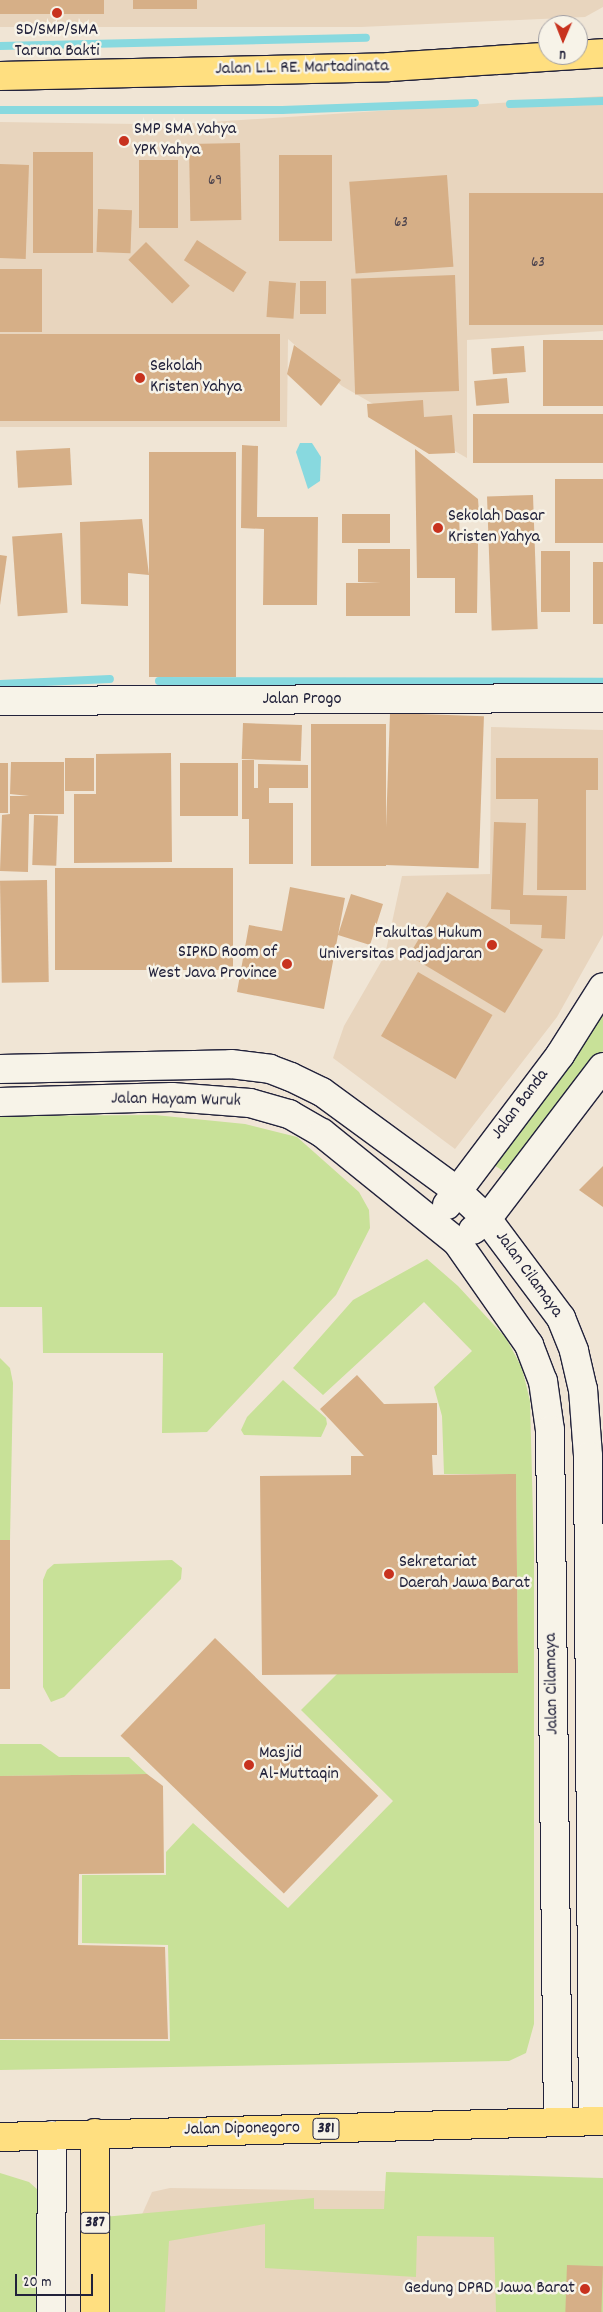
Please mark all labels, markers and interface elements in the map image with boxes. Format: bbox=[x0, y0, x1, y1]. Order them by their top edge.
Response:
marker: SD/SMP/SMA Taruna Bakti bbox=[51, 7, 63, 19]
north arrow bbox=[538, 15, 588, 65]
place label: SD/SMP/SMA Taruna Bakti bbox=[14, 21, 100, 64]
text: U bbox=[559, 44, 566, 64]
street label: Jalan L.L. RE. Martadinata bbox=[215, 57, 389, 81]
place label: SMP SMA Yahya YPK Yahya bbox=[134, 120, 236, 162]
marker: SMP SMA Yahya YPK Yahya bbox=[118, 135, 130, 147]
house number: 69 bbox=[208, 173, 222, 191]
house number: 63 bbox=[394, 215, 408, 233]
house number: 63 bbox=[531, 255, 545, 273]
place label: Sekolah Kristen Yahya bbox=[150, 357, 242, 399]
marker: Sekolah Kristen Yahya bbox=[134, 372, 146, 384]
place label: Sekolah Dasar Kristen Yahya bbox=[448, 507, 545, 550]
marker: Sekolah Dasar Kristen Yahya bbox=[432, 522, 444, 534]
street label: Jalan Progo bbox=[263, 689, 341, 711]
place label: Fakultas Hukum Universitas Padjadjaran bbox=[319, 924, 482, 966]
marker: Fakultas Hukum Universitas Padjadjaran bbox=[486, 939, 498, 951]
place label: SIPKD Room of West Java Province bbox=[148, 943, 277, 986]
marker: SIPKD Room of West Java Province bbox=[281, 958, 293, 970]
street label: Jalan Banda bbox=[488, 1066, 554, 1144]
street label: Jalan Hayam Wuruk bbox=[111, 1089, 241, 1113]
street label: Jalan Cilamaya bbox=[489, 1228, 567, 1322]
place label: Sekretariat Daerah Jawa Barat bbox=[399, 1553, 530, 1596]
marker: Sekretariat Daerah Jawa Barat bbox=[383, 1568, 395, 1580]
street label: Jalan Cilamaya bbox=[541, 1633, 565, 1735]
place label: Masjid Al-Muttaqin bbox=[259, 1744, 339, 1786]
marker: Masjid Al-Muttaqin bbox=[243, 1759, 255, 1771]
road number: 381 bbox=[312, 2116, 340, 2142]
street label: Jalan Diponegoro bbox=[184, 2118, 300, 2142]
road number: 387 bbox=[80, 2210, 110, 2236]
scale bar bbox=[18, 2264, 95, 2296]
text: 20 m bbox=[23, 2272, 51, 2294]
place label: Gedung DPRD Jawa Barat bbox=[404, 2278, 575, 2300]
marker: Gedung DPRD Jawa Barat bbox=[579, 2283, 591, 2295]

